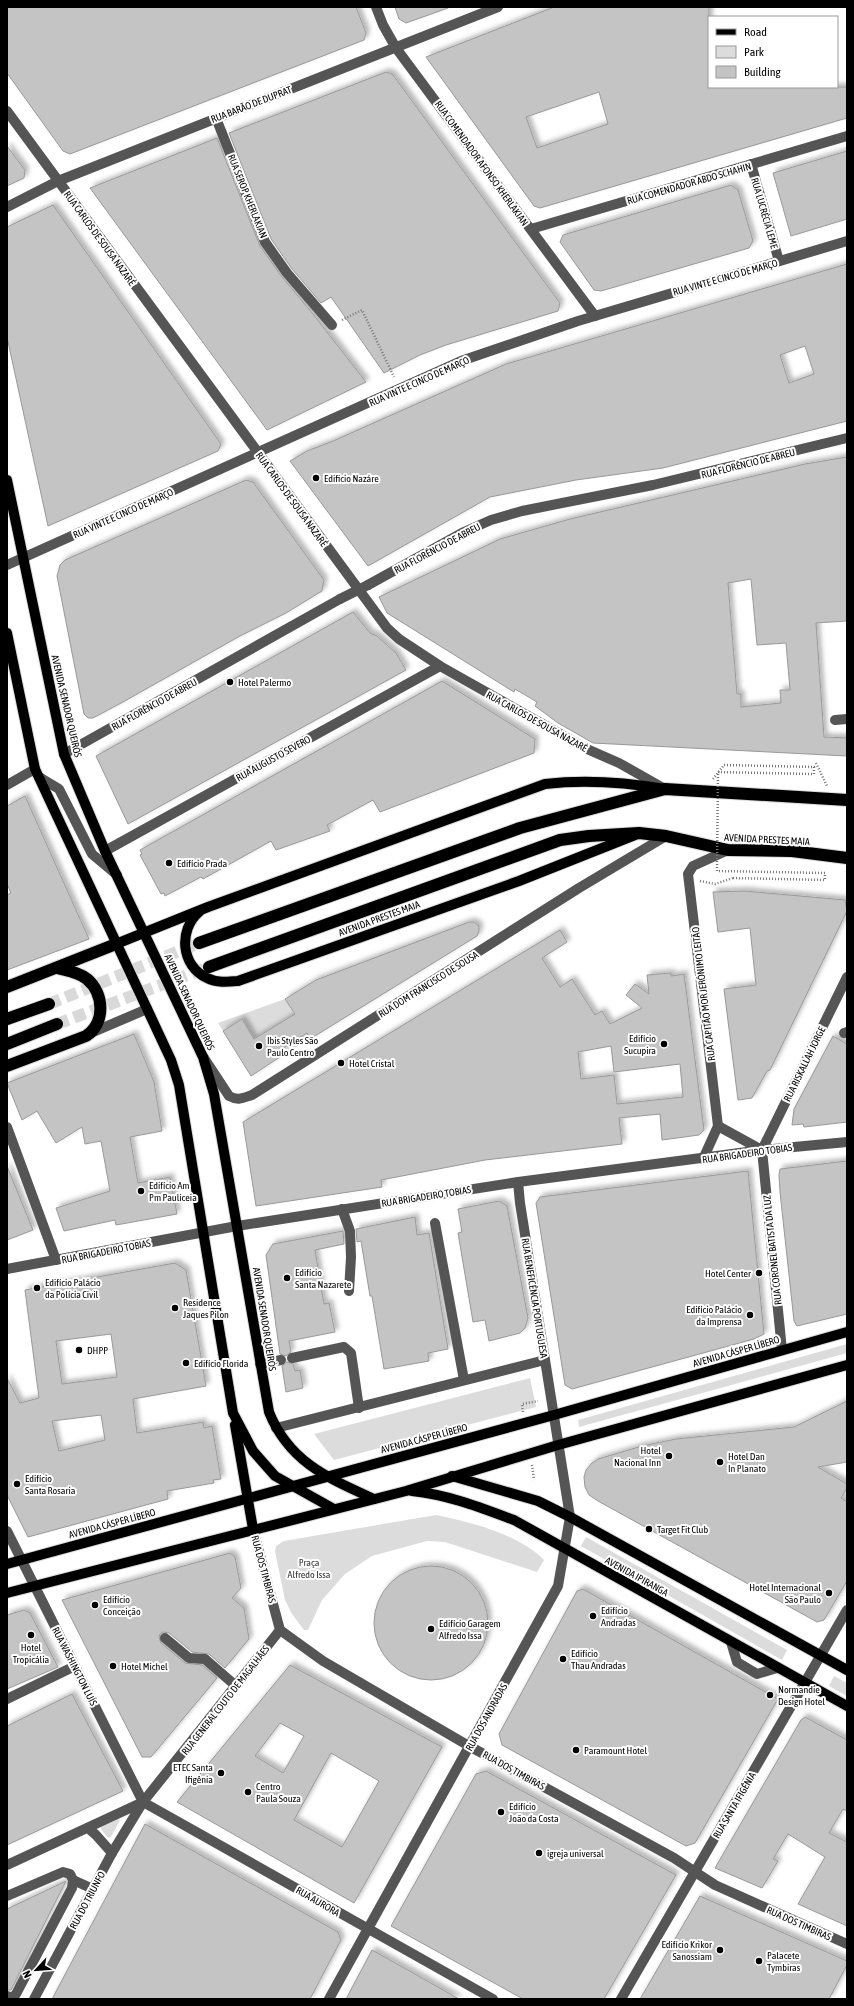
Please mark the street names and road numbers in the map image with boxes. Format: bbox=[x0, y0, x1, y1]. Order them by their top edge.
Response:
street label: RUA BARÃO DE DUPRAT bbox=[209, 84, 294, 125]
street label: RUA COMENDADOR AFONSO KHERLAKIAN bbox=[433, 99, 531, 228]
street label: RUA SEROP KHERLAKIAN bbox=[226, 153, 269, 240]
street label: RUA COMENDADOR ABDO SCHAHIN bbox=[626, 160, 753, 206]
street label: RUA LUCRÉCIA LEME bbox=[749, 176, 780, 250]
street label: RUA CARLOS DE SOUSA NAZARÉ bbox=[62, 189, 138, 288]
street label: RUA VINTE E CINCO DE MARÇO bbox=[671, 257, 779, 298]
street label: RUA VINTE E CINCO DE MARÇO bbox=[367, 354, 471, 409]
street label: RUA FLORÊNCIO DE ABREU bbox=[700, 446, 796, 480]
street label: RUA CARLOS DE SOUSA NAZARÉ bbox=[254, 450, 330, 549]
street label: RUA VINTE E CINCO DE MARÇO bbox=[71, 486, 175, 541]
street label: RUA FLORÊNCIO DE ABREU bbox=[392, 521, 482, 576]
street label: AVENIDA SENADOR QUEIRÓS bbox=[49, 654, 84, 758]
street label: RUA FLORÊNCIO DE ABREU bbox=[110, 676, 199, 733]
street label: RUA CARLOS DE SOUSA NAZARÉ bbox=[484, 689, 590, 754]
street label: RUA AUGUSTO SEVERO bbox=[234, 733, 312, 783]
street label: AVENIDA PRESTES MAIA bbox=[724, 832, 810, 847]
street label: AVENIDA PRESTES MAIA bbox=[337, 899, 421, 938]
street label: RUA CAPITÃO MOR JERÔNIMO LEITÃO bbox=[690, 926, 717, 1062]
street label: RUA DOM FRANCISCO DE SOUSA bbox=[376, 949, 480, 1020]
street label: AVENIDA SENADOR QUEIRÓS bbox=[162, 952, 217, 1052]
street label: RUA RISKALLAH JORGE bbox=[782, 1024, 828, 1104]
street label: RUA BRIGADEIRO TOBIAS bbox=[701, 1142, 793, 1165]
street label: RUA BRIGADEIRO TOBIAS bbox=[380, 1184, 472, 1209]
street label: RUA CORONEL BATISTA DA LUZ bbox=[761, 1194, 784, 1305]
street label: RUA BRIGADEIRO TOBIAS bbox=[61, 1237, 152, 1266]
street label: RUA BENEFICÊNCIA PORTUGUESA bbox=[520, 1237, 549, 1359]
street label: AVENIDA SENADOR QUEIRÓS bbox=[251, 1266, 278, 1372]
street label: AVENIDA CÁSPER LÍBERO bbox=[692, 1334, 781, 1369]
street label: AVENIDA CÁSPER LÍBERO bbox=[379, 1422, 469, 1455]
street label: AVENIDA CÁSPER LÍBERO bbox=[67, 1507, 157, 1540]
street label: RUA DOS TIMBIRAS bbox=[249, 1534, 278, 1604]
street label: AVENIDA IPIRANGA bbox=[603, 1555, 670, 1598]
street label: RUA WASHINGTON LUÍS bbox=[50, 1625, 99, 1707]
street label: RUA GENERAL COUTO DE MAGALHÃES bbox=[179, 1644, 271, 1757]
street label: RUA DOS ANDRADAS bbox=[463, 1682, 509, 1753]
street label: RUA DOS TIMBIRAS bbox=[481, 1749, 547, 1792]
street label: RUA SANTA IFIGÊNIA bbox=[711, 1770, 758, 1840]
street label: RUA DO TRIUNFO bbox=[68, 1869, 107, 1931]
street label: RUA AURORA bbox=[294, 1885, 342, 1918]
street label: RUA DOS TIMBIRAS bbox=[765, 1904, 833, 1943]

